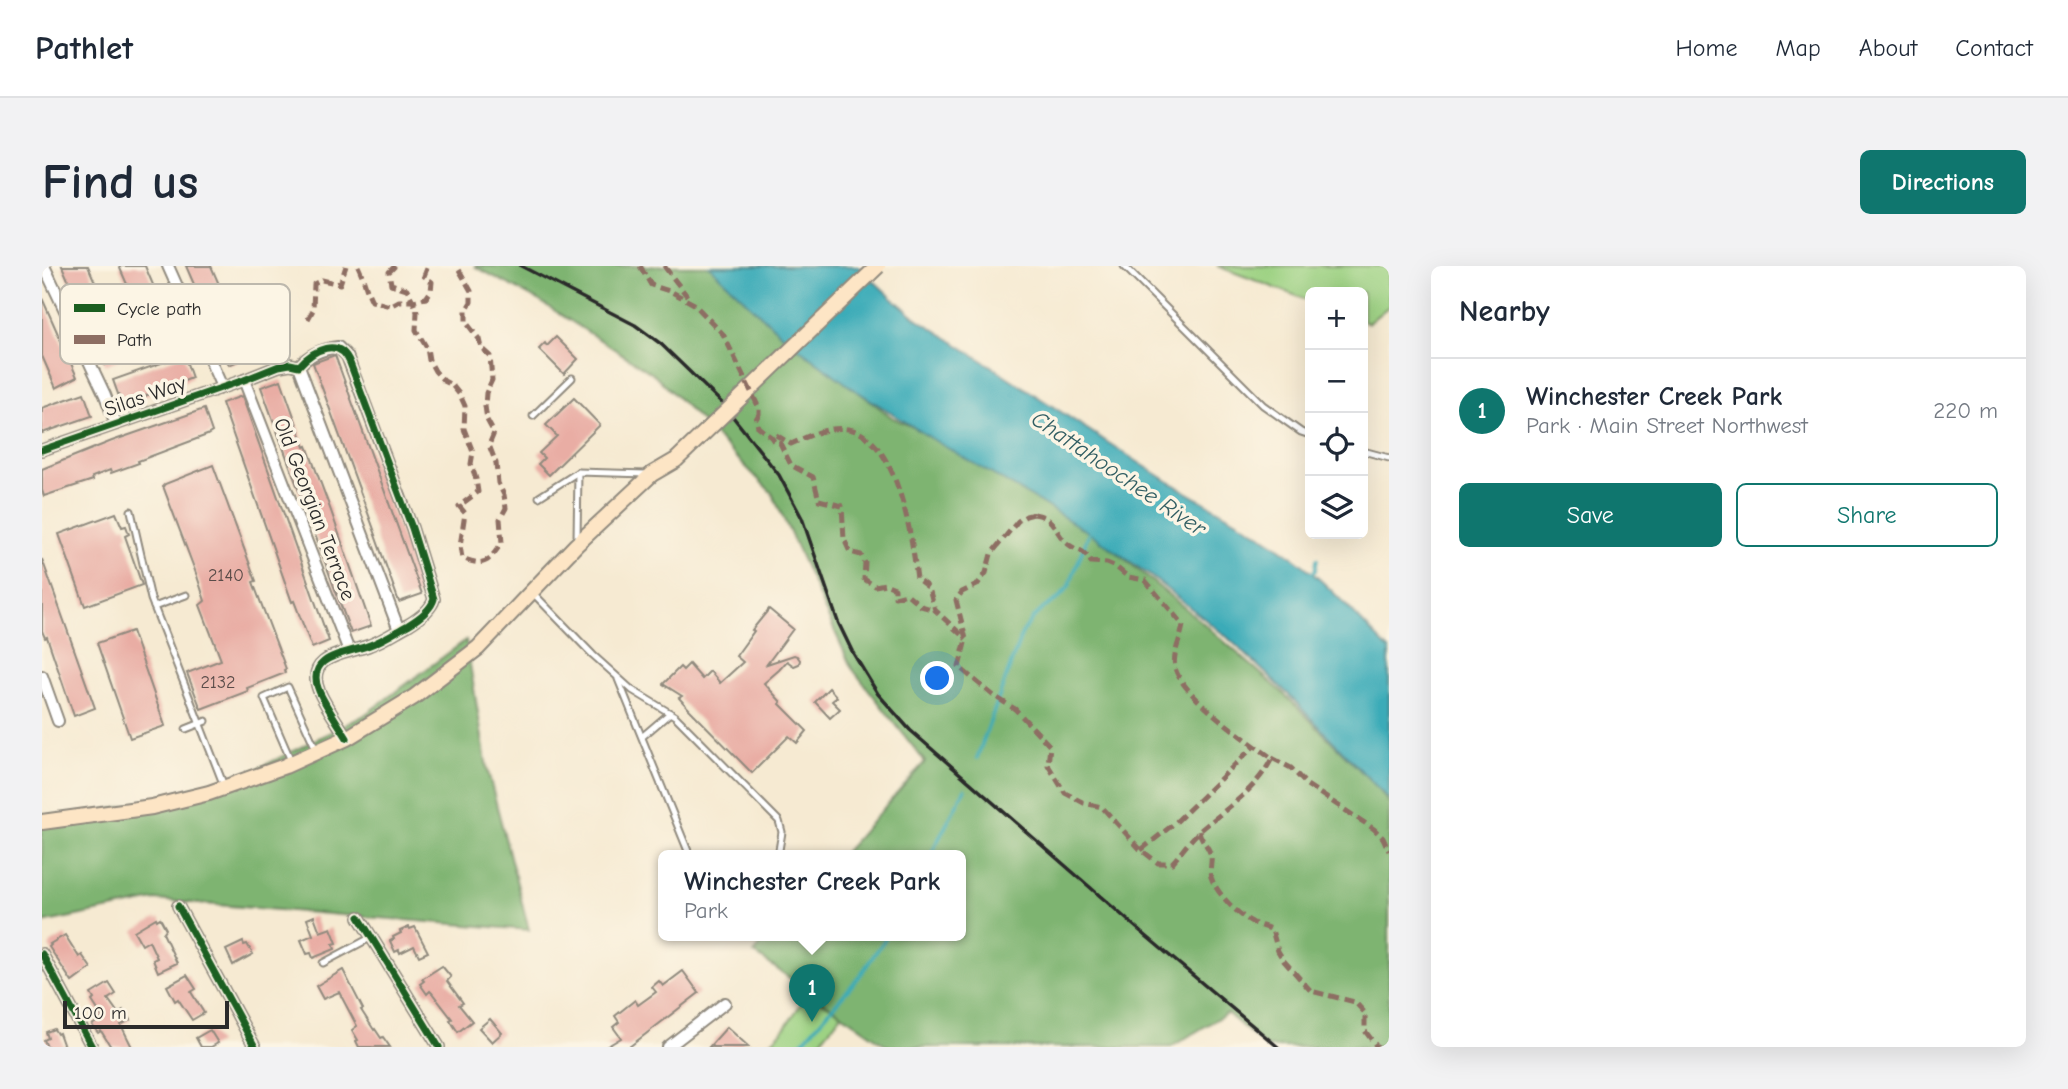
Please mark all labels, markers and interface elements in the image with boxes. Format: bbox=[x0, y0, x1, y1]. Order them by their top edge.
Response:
text: Pathlet bbox=[35, 29, 133, 67]
text: Home bbox=[1676, 34, 1737, 62]
text: Map bbox=[1775, 34, 1821, 62]
text: About bbox=[1859, 34, 1917, 62]
text: Contact bbox=[1955, 34, 2033, 62]
button: Directions bbox=[1860, 150, 2026, 214]
text: Find us bbox=[42, 154, 198, 210]
legend bbox=[60, 284, 290, 364]
map controls bbox=[1305, 287, 1368, 539]
button: + bbox=[1305, 287, 1368, 350]
text: Nearby bbox=[1459, 294, 1550, 329]
text: Cycle path bbox=[117, 298, 202, 320]
text: Path bbox=[117, 329, 152, 351]
button: − bbox=[1305, 350, 1368, 413]
street label: Silas Way bbox=[101, 371, 189, 421]
text: Winchester Creek Park bbox=[1526, 382, 1782, 412]
text: 1 bbox=[1477, 397, 1487, 424]
text: 220 m bbox=[1933, 397, 1998, 424]
water label: Chattahoochee River bbox=[1026, 405, 1212, 542]
text: Park · Main Street Northwest bbox=[1526, 412, 1808, 439]
button: locate bbox=[1305, 413, 1368, 476]
street label: Old Georgian Terrace bbox=[269, 414, 361, 604]
button: layers bbox=[1305, 476, 1368, 539]
button: Save bbox=[1459, 483, 1722, 547]
button: Share bbox=[1736, 483, 1998, 547]
house number: 2140 bbox=[208, 565, 244, 586]
your location bbox=[920, 661, 954, 695]
house number: 2132 bbox=[200, 672, 236, 693]
popup bbox=[658, 850, 966, 941]
text: Winchester Creek Park bbox=[684, 867, 940, 897]
text: Park bbox=[684, 897, 728, 924]
pin: 1 bbox=[789, 964, 835, 1022]
scale bar bbox=[63, 998, 229, 1030]
text: 100 m bbox=[74, 1002, 127, 1024]

